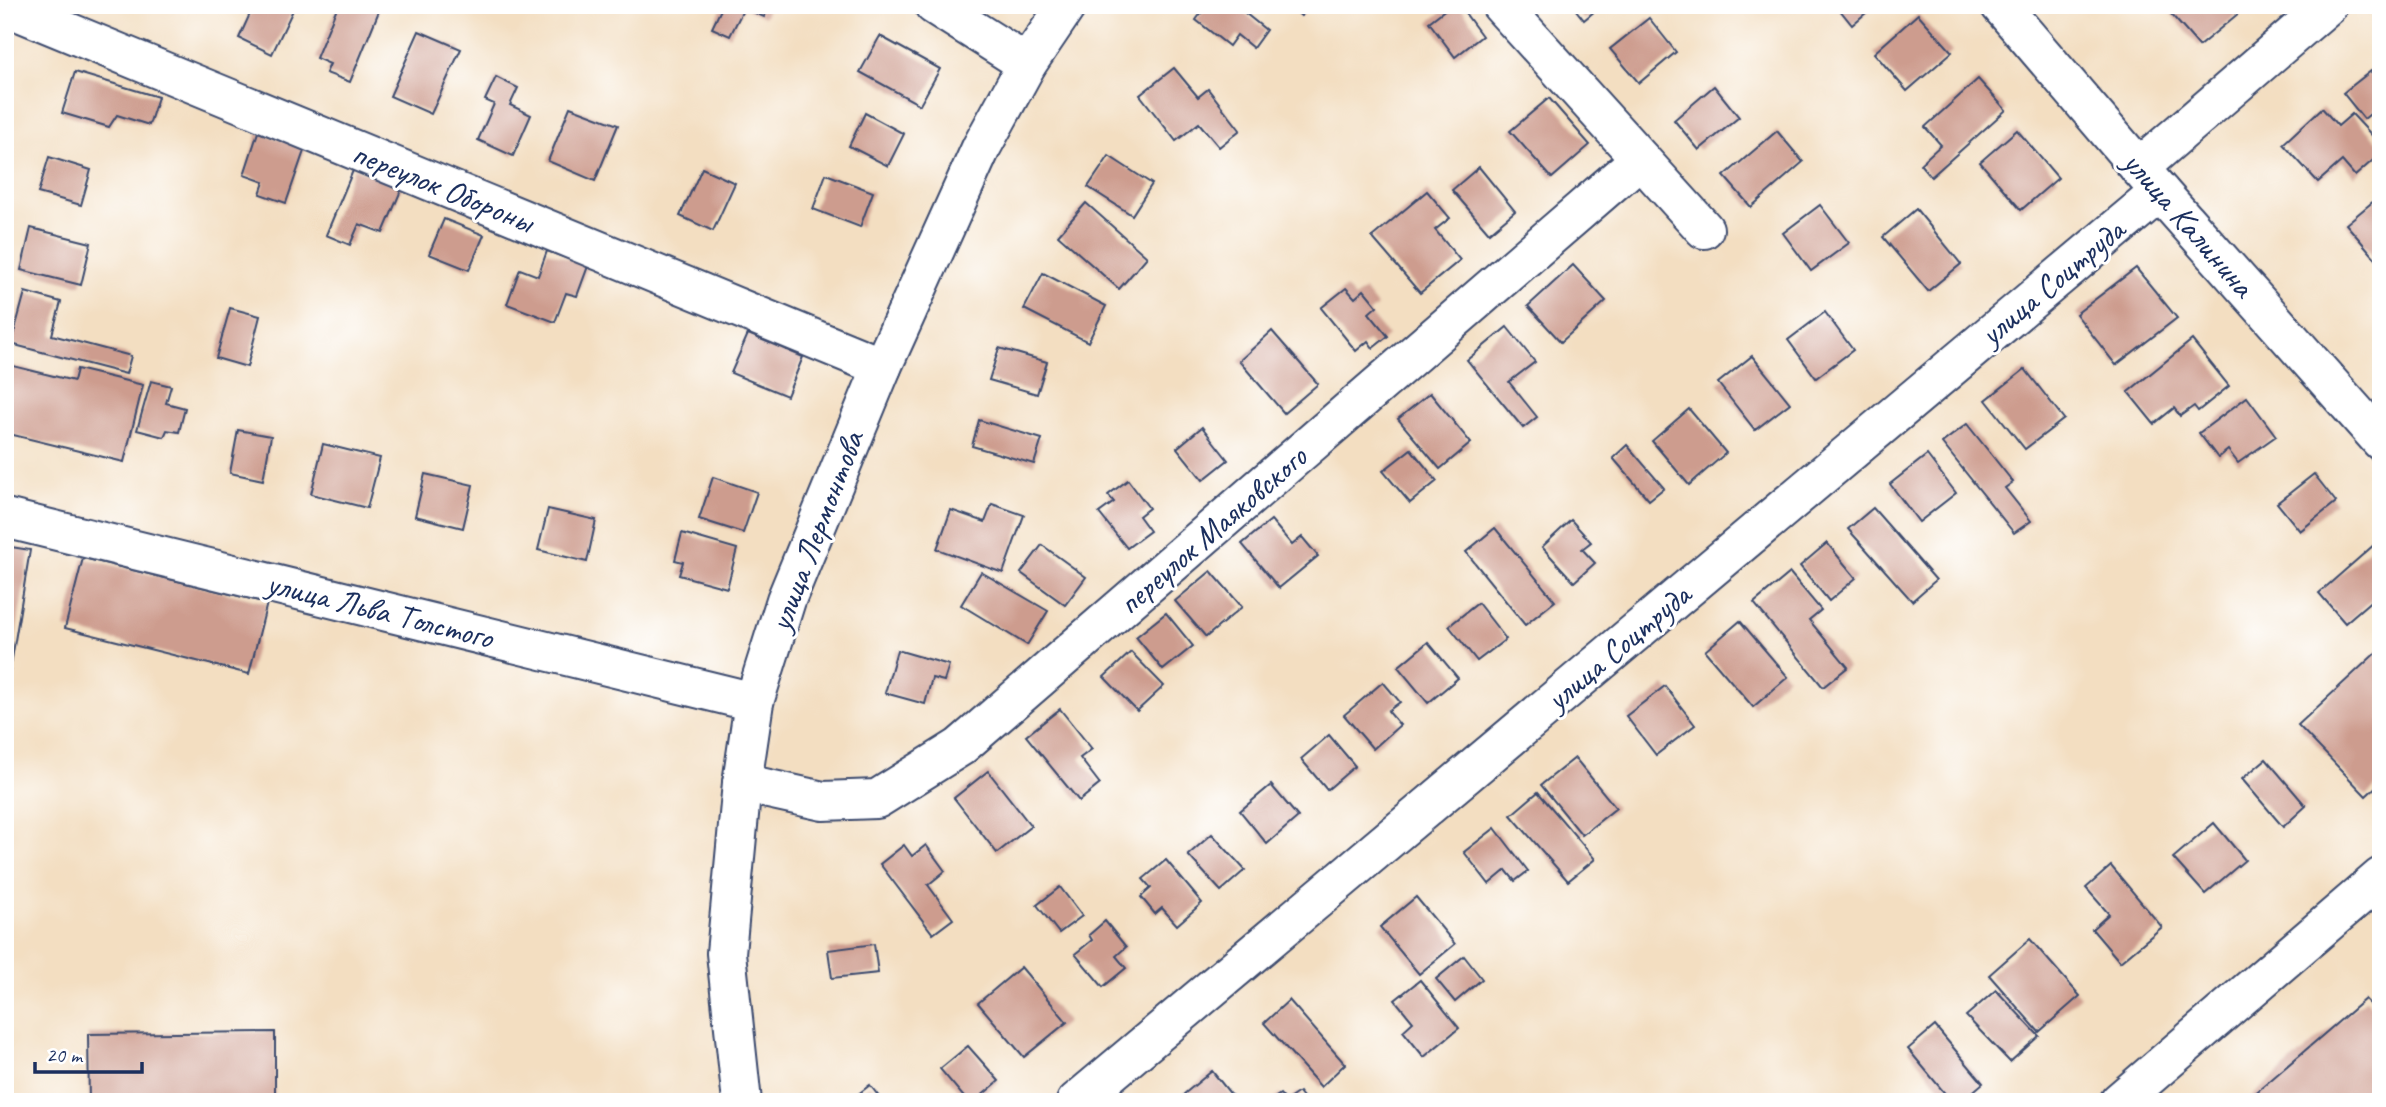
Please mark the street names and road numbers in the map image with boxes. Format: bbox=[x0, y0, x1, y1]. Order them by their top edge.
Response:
street label: переулок Обороны bbox=[346, 132, 542, 243]
street label: улица Калинина bbox=[2113, 141, 2266, 308]
street label: улица Соцтруда bbox=[1969, 208, 2135, 356]
street label: улица Лермонтова bbox=[758, 423, 874, 639]
street label: переулок Маяковского bbox=[1109, 435, 1316, 624]
street label: улица Льва Толстого bbox=[261, 561, 500, 659]
street label: улица Соцтруда bbox=[1535, 573, 1701, 721]

